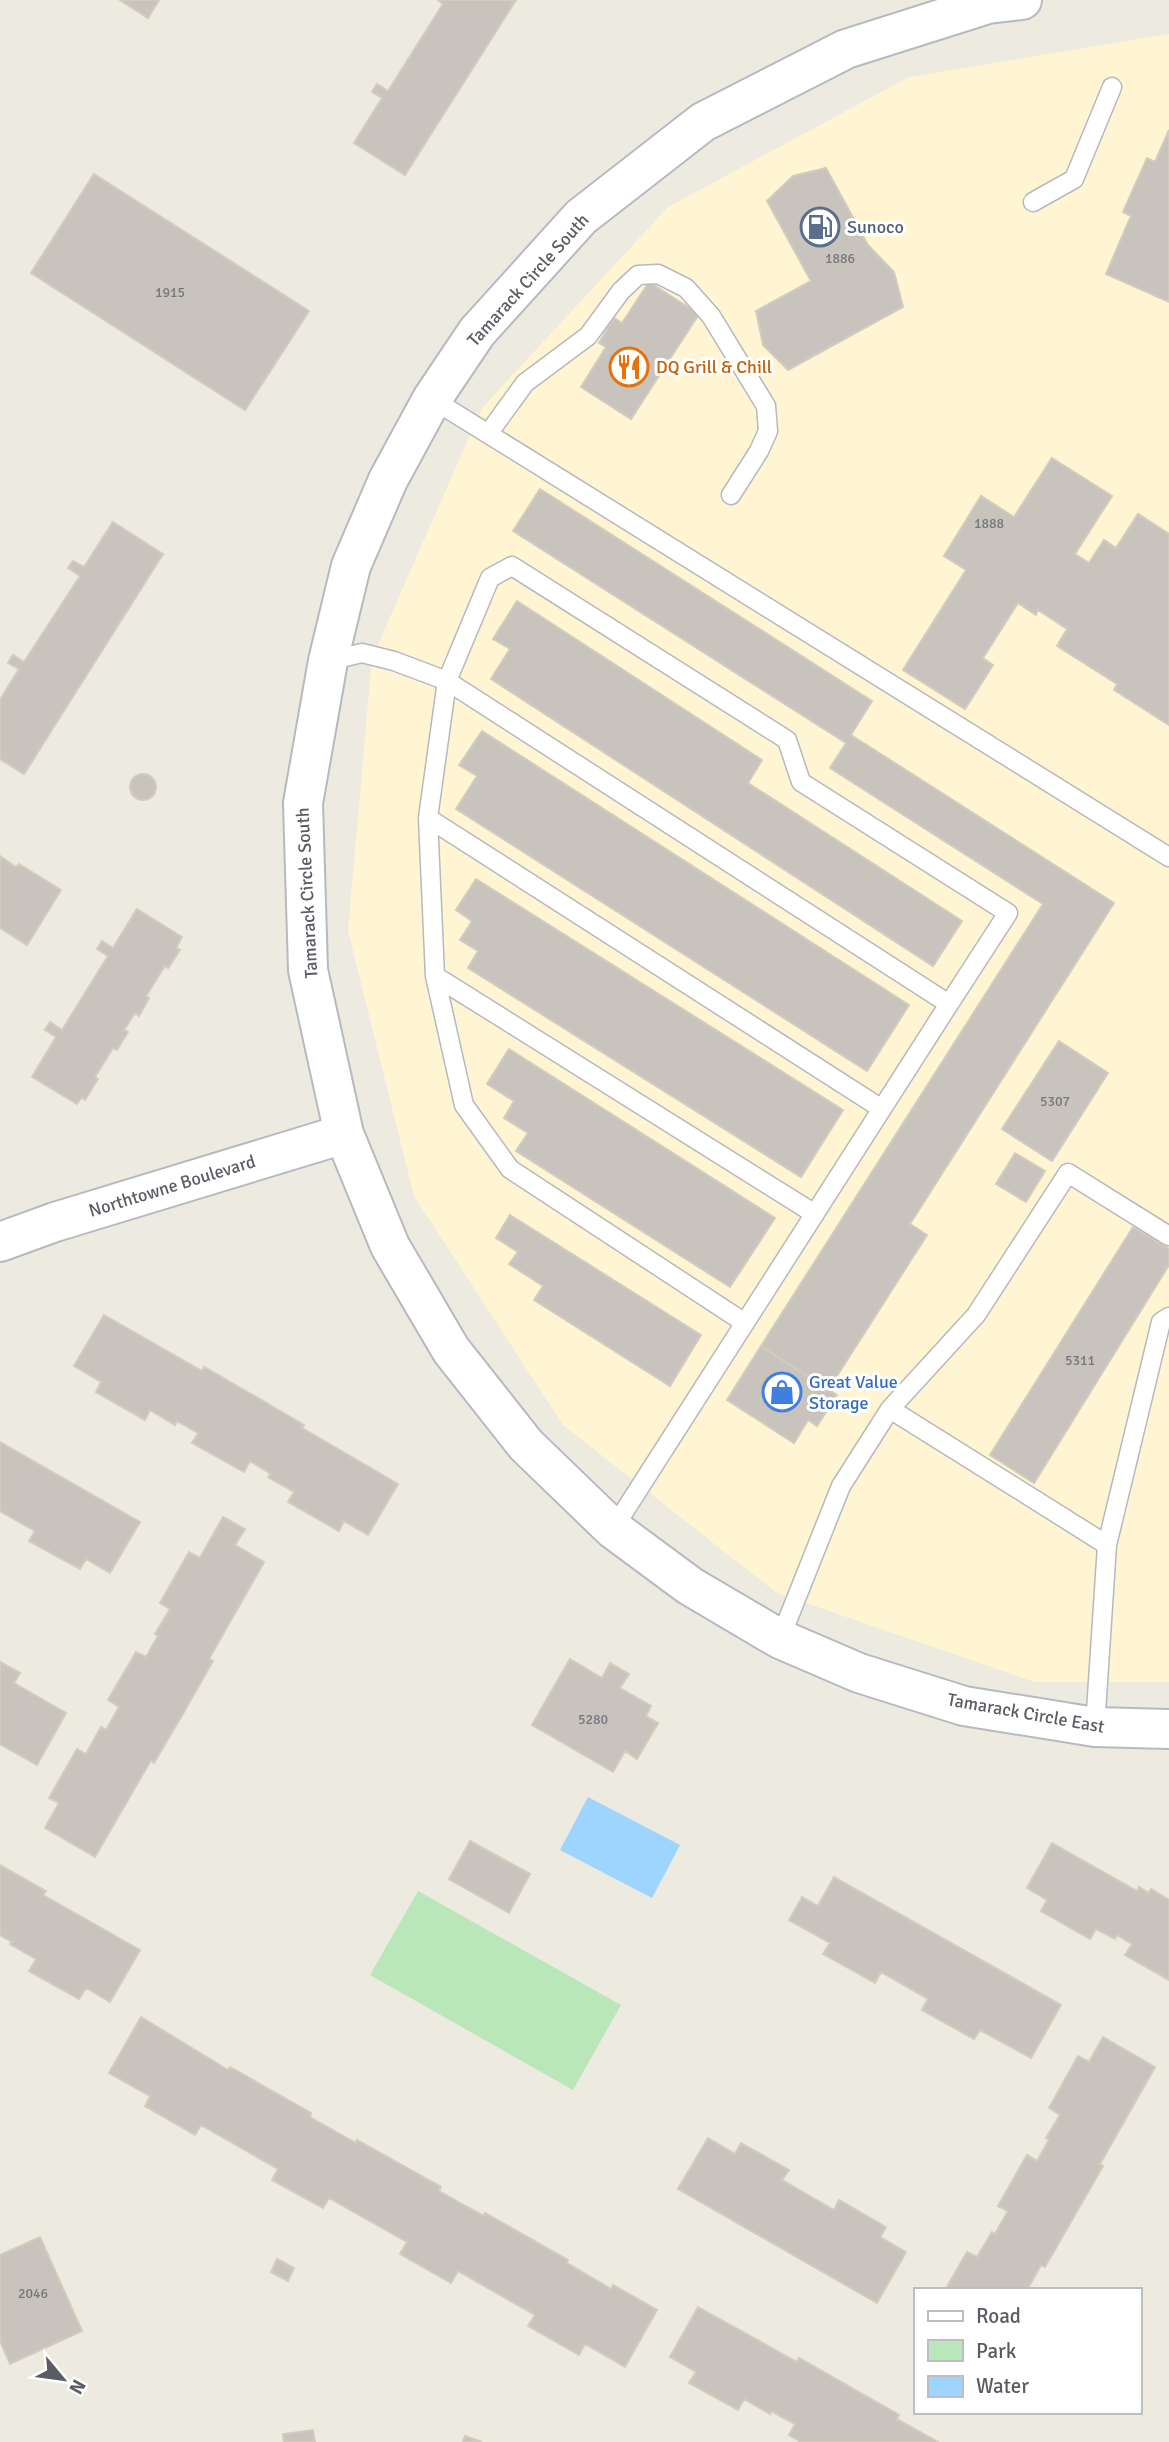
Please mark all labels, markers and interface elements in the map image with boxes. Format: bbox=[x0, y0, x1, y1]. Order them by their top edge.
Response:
fuel station icon: Sunoco bbox=[799, 206, 841, 248]
street label: Tamarack Circle South bbox=[463, 209, 593, 351]
place label: Sunoco bbox=[847, 216, 904, 238]
house number: 1886 bbox=[825, 250, 855, 267]
house number: 1915 bbox=[155, 284, 185, 301]
restaurant icon: DQ Grill & Chill bbox=[608, 346, 650, 388]
place label: DQ Grill & Chill bbox=[656, 356, 772, 378]
house number: 1888 bbox=[974, 515, 1004, 532]
street label: Tamarack Circle South bbox=[292, 807, 322, 979]
house number: 5307 bbox=[1040, 1093, 1070, 1110]
street label: Northtowne Boulevard bbox=[86, 1150, 258, 1222]
house number: 5311 bbox=[1065, 1352, 1095, 1369]
shop icon: Great Value Storage bbox=[761, 1371, 803, 1413]
place label: Great Value Storage bbox=[809, 1371, 898, 1414]
street label: Tamarack Circle East bbox=[946, 1688, 1106, 1738]
house number: 5280 bbox=[578, 1711, 608, 1728]
house number: 2046 bbox=[18, 2285, 48, 2302]
legend bbox=[914, 2288, 1141, 2414]
text: Road bbox=[976, 2303, 1021, 2329]
text: Park bbox=[976, 2338, 1017, 2364]
north arrow bbox=[28, 2344, 98, 2414]
text: Water bbox=[976, 2373, 1029, 2399]
text: N bbox=[63, 2375, 91, 2398]

